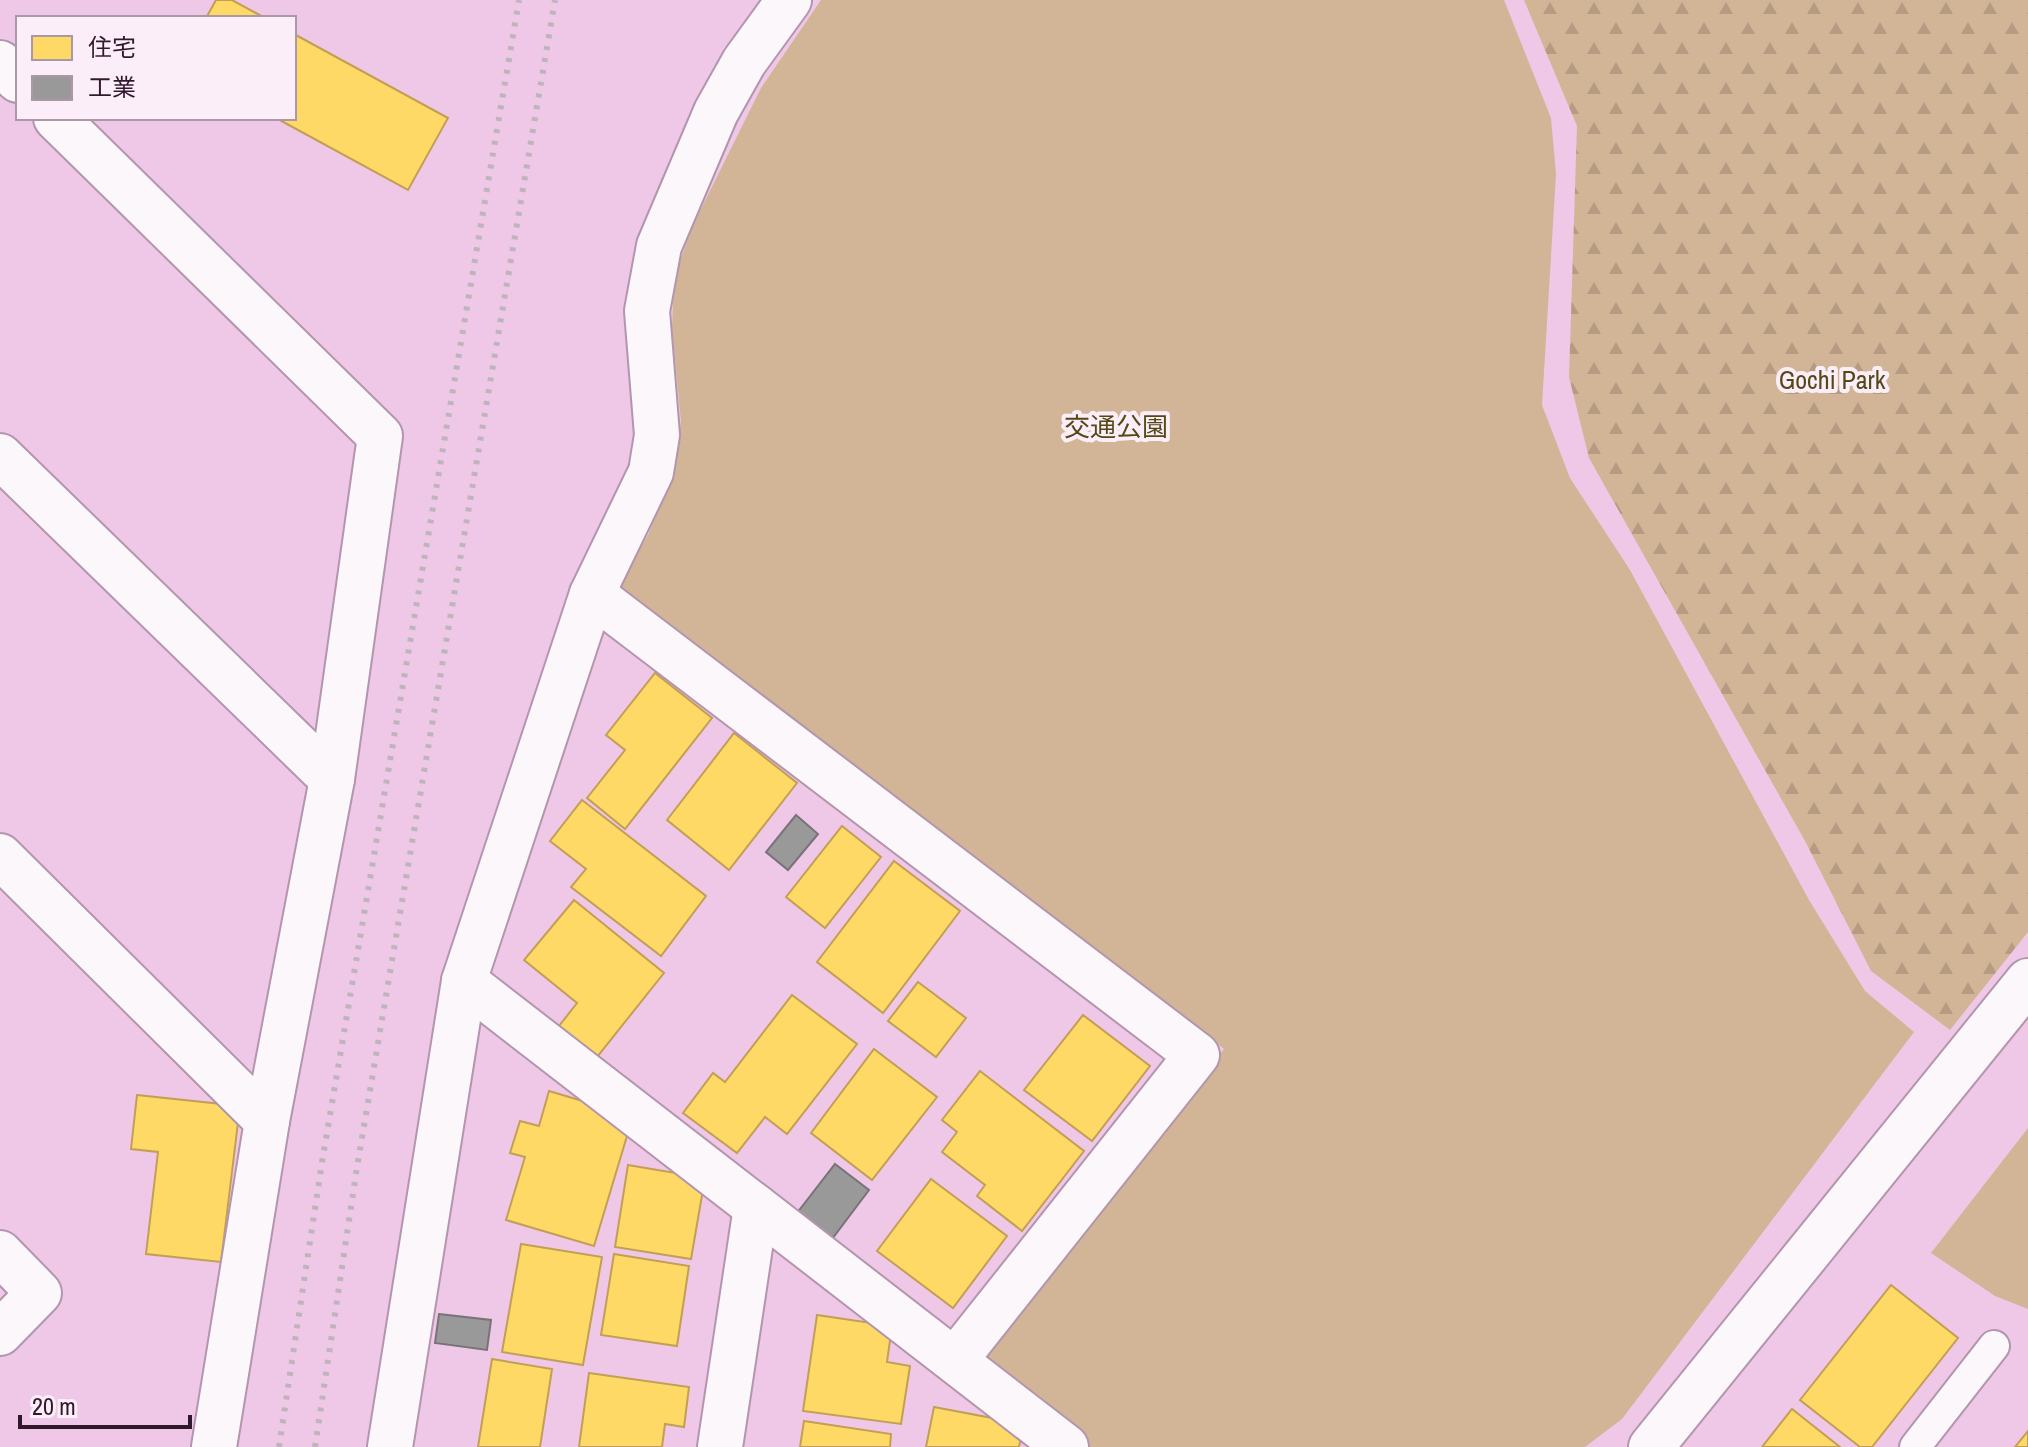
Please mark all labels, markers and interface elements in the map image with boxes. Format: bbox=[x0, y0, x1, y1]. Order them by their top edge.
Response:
legend bbox=[16, 16, 296, 120]
text: 住宅 bbox=[88, 31, 136, 63]
text: 工業 bbox=[88, 71, 136, 103]
park label: Gochi Park bbox=[1779, 362, 1886, 397]
park label: 交通公園 bbox=[1064, 409, 1168, 444]
scale bar bbox=[20, 1379, 190, 1429]
text: 20 m bbox=[32, 1390, 76, 1422]

